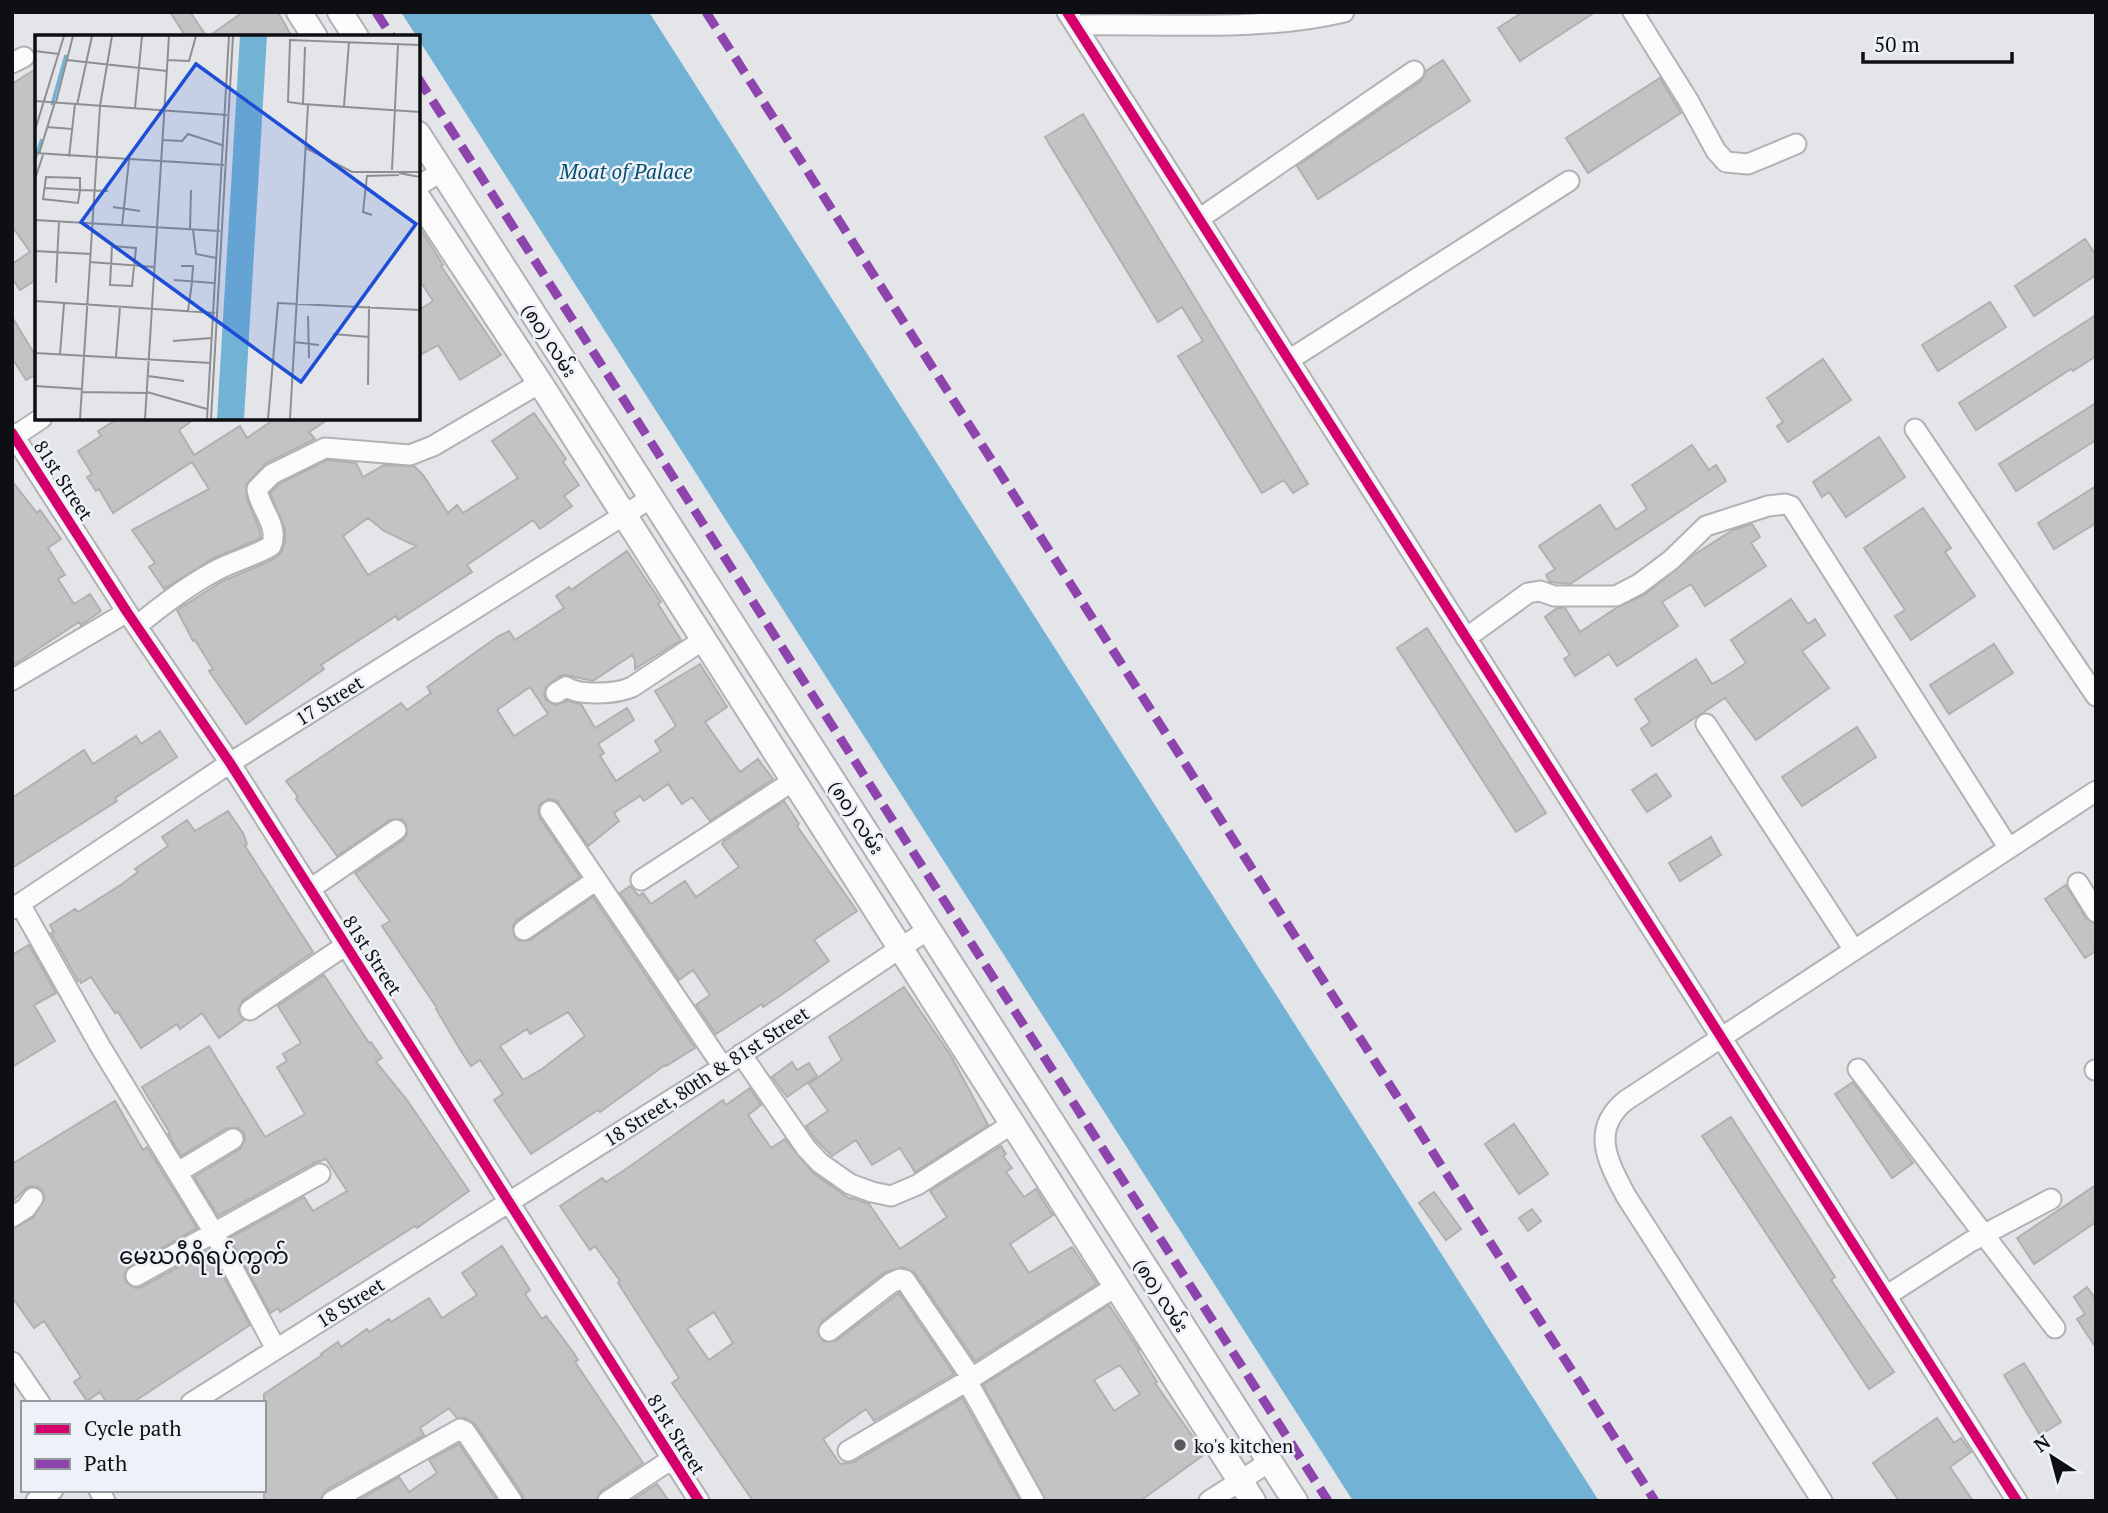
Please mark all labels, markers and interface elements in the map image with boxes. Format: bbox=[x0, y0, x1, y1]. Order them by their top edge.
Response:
scale bar bbox=[1863, 21, 2012, 65]
text: 50 m bbox=[1874, 30, 1920, 58]
inset map bbox=[35, 35, 420, 420]
water label: Moat of Palace bbox=[559, 157, 693, 185]
street label: (၈၀) လမ်း bbox=[517, 298, 584, 382]
street label: 81st Street bbox=[29, 435, 99, 525]
street label: 17 Street bbox=[290, 669, 368, 731]
street label: (၈၀) လမ်း bbox=[824, 775, 891, 859]
street label: 81st Street bbox=[338, 910, 408, 1000]
street label: 18 Street, 80th & 81st Street bbox=[599, 1000, 813, 1152]
district label: မေဃဂီရိရပ်ကွက် bbox=[119, 1240, 289, 1275]
street label: (၈၀) လမ်း bbox=[1129, 1253, 1196, 1337]
street label: 18 Street bbox=[311, 1271, 389, 1333]
street label: 81st Street bbox=[642, 1389, 712, 1479]
legend bbox=[21, 1401, 266, 1492]
text: Cycle path bbox=[84, 1414, 182, 1442]
north arrow bbox=[2017, 1422, 2087, 1492]
text: N bbox=[2029, 1428, 2055, 1457]
place label: ko's kitchen bbox=[1194, 1433, 1293, 1458]
marker: ko's kitchen bbox=[1172, 1437, 1188, 1453]
text: Path bbox=[84, 1449, 127, 1477]

